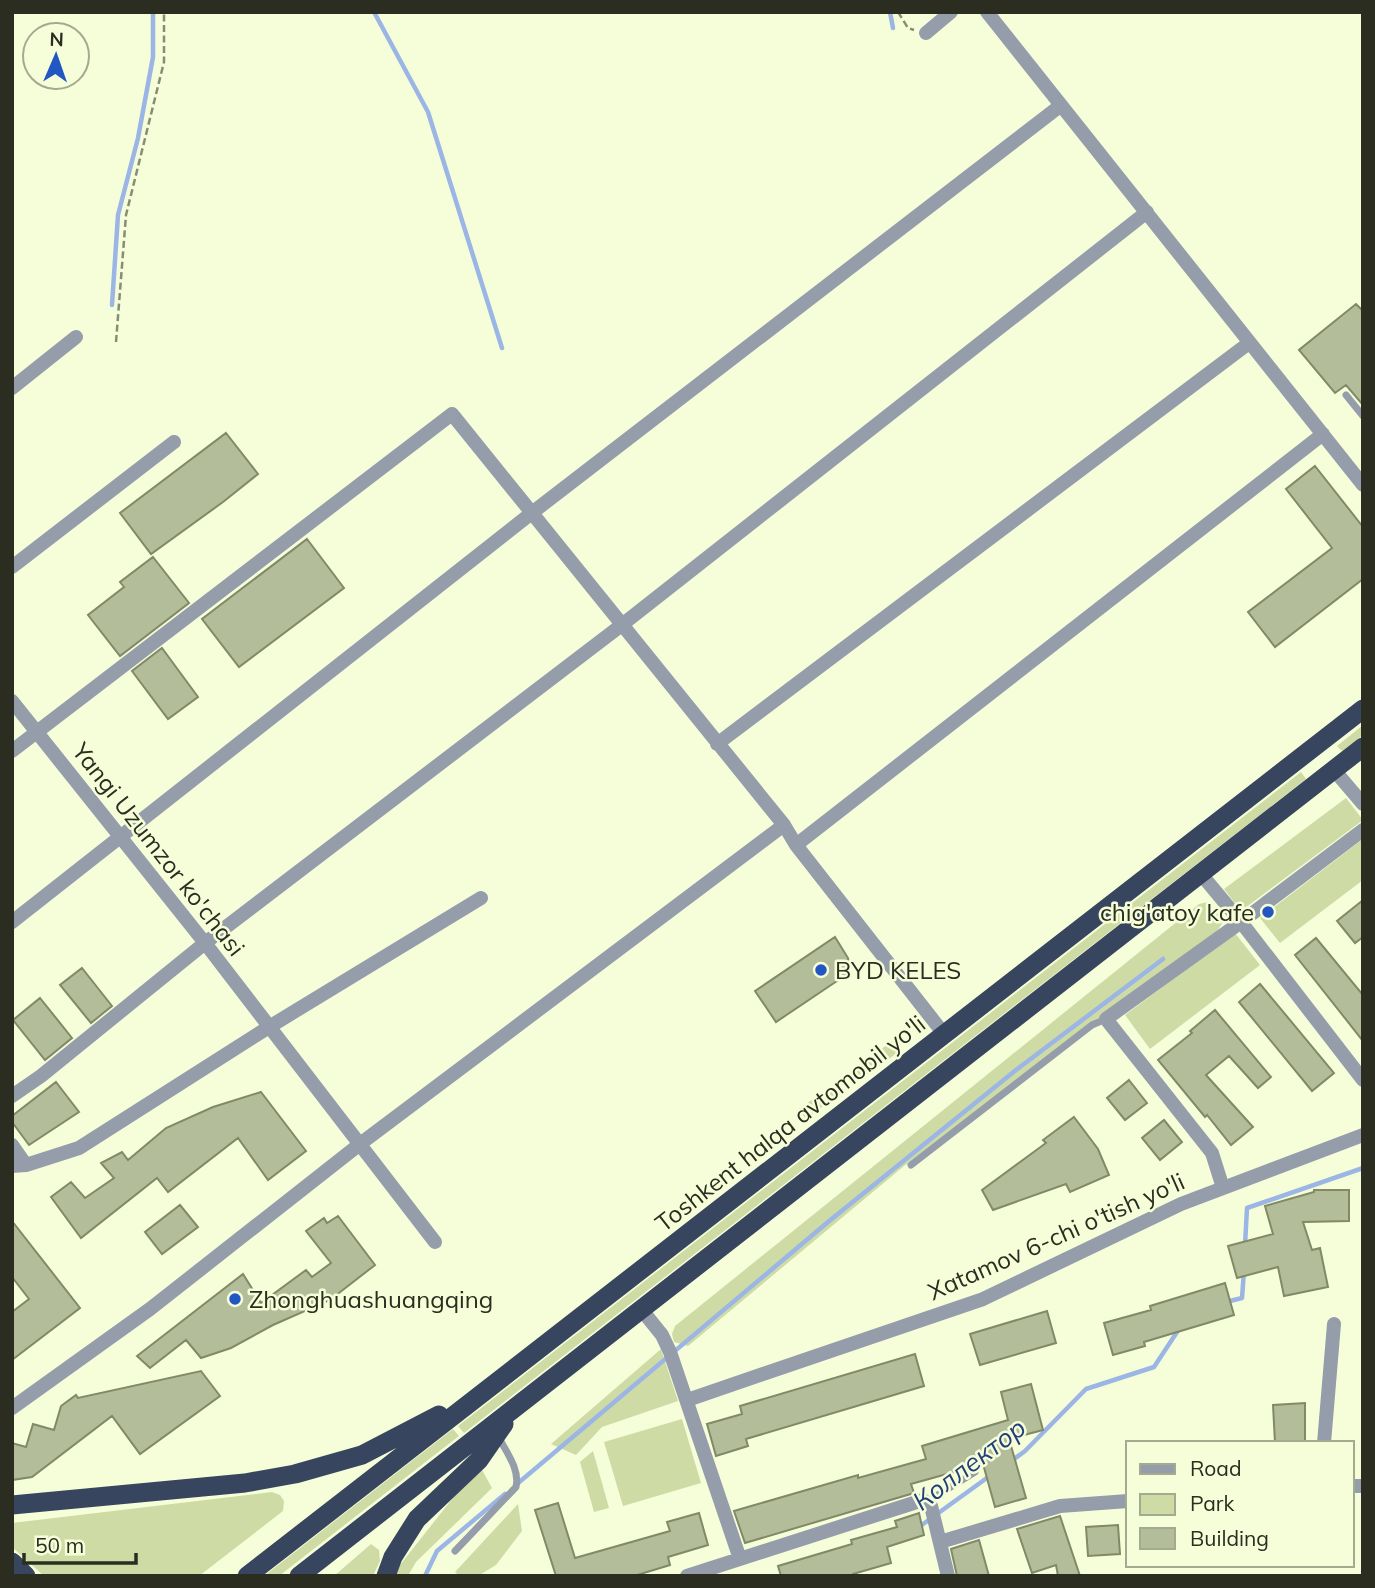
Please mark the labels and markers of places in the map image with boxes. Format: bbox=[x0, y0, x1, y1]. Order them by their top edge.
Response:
place label: chig'atoy kafe bbox=[1100, 897, 1254, 927]
marker: chig'atoy kafe bbox=[1260, 904, 1276, 920]
place label: BYD KELES bbox=[835, 955, 961, 985]
marker: BYD KELES bbox=[813, 962, 829, 978]
place label: Zhonghuashuangqing bbox=[249, 1284, 493, 1314]
marker: Zhonghuashuangqing bbox=[227, 1291, 243, 1307]

